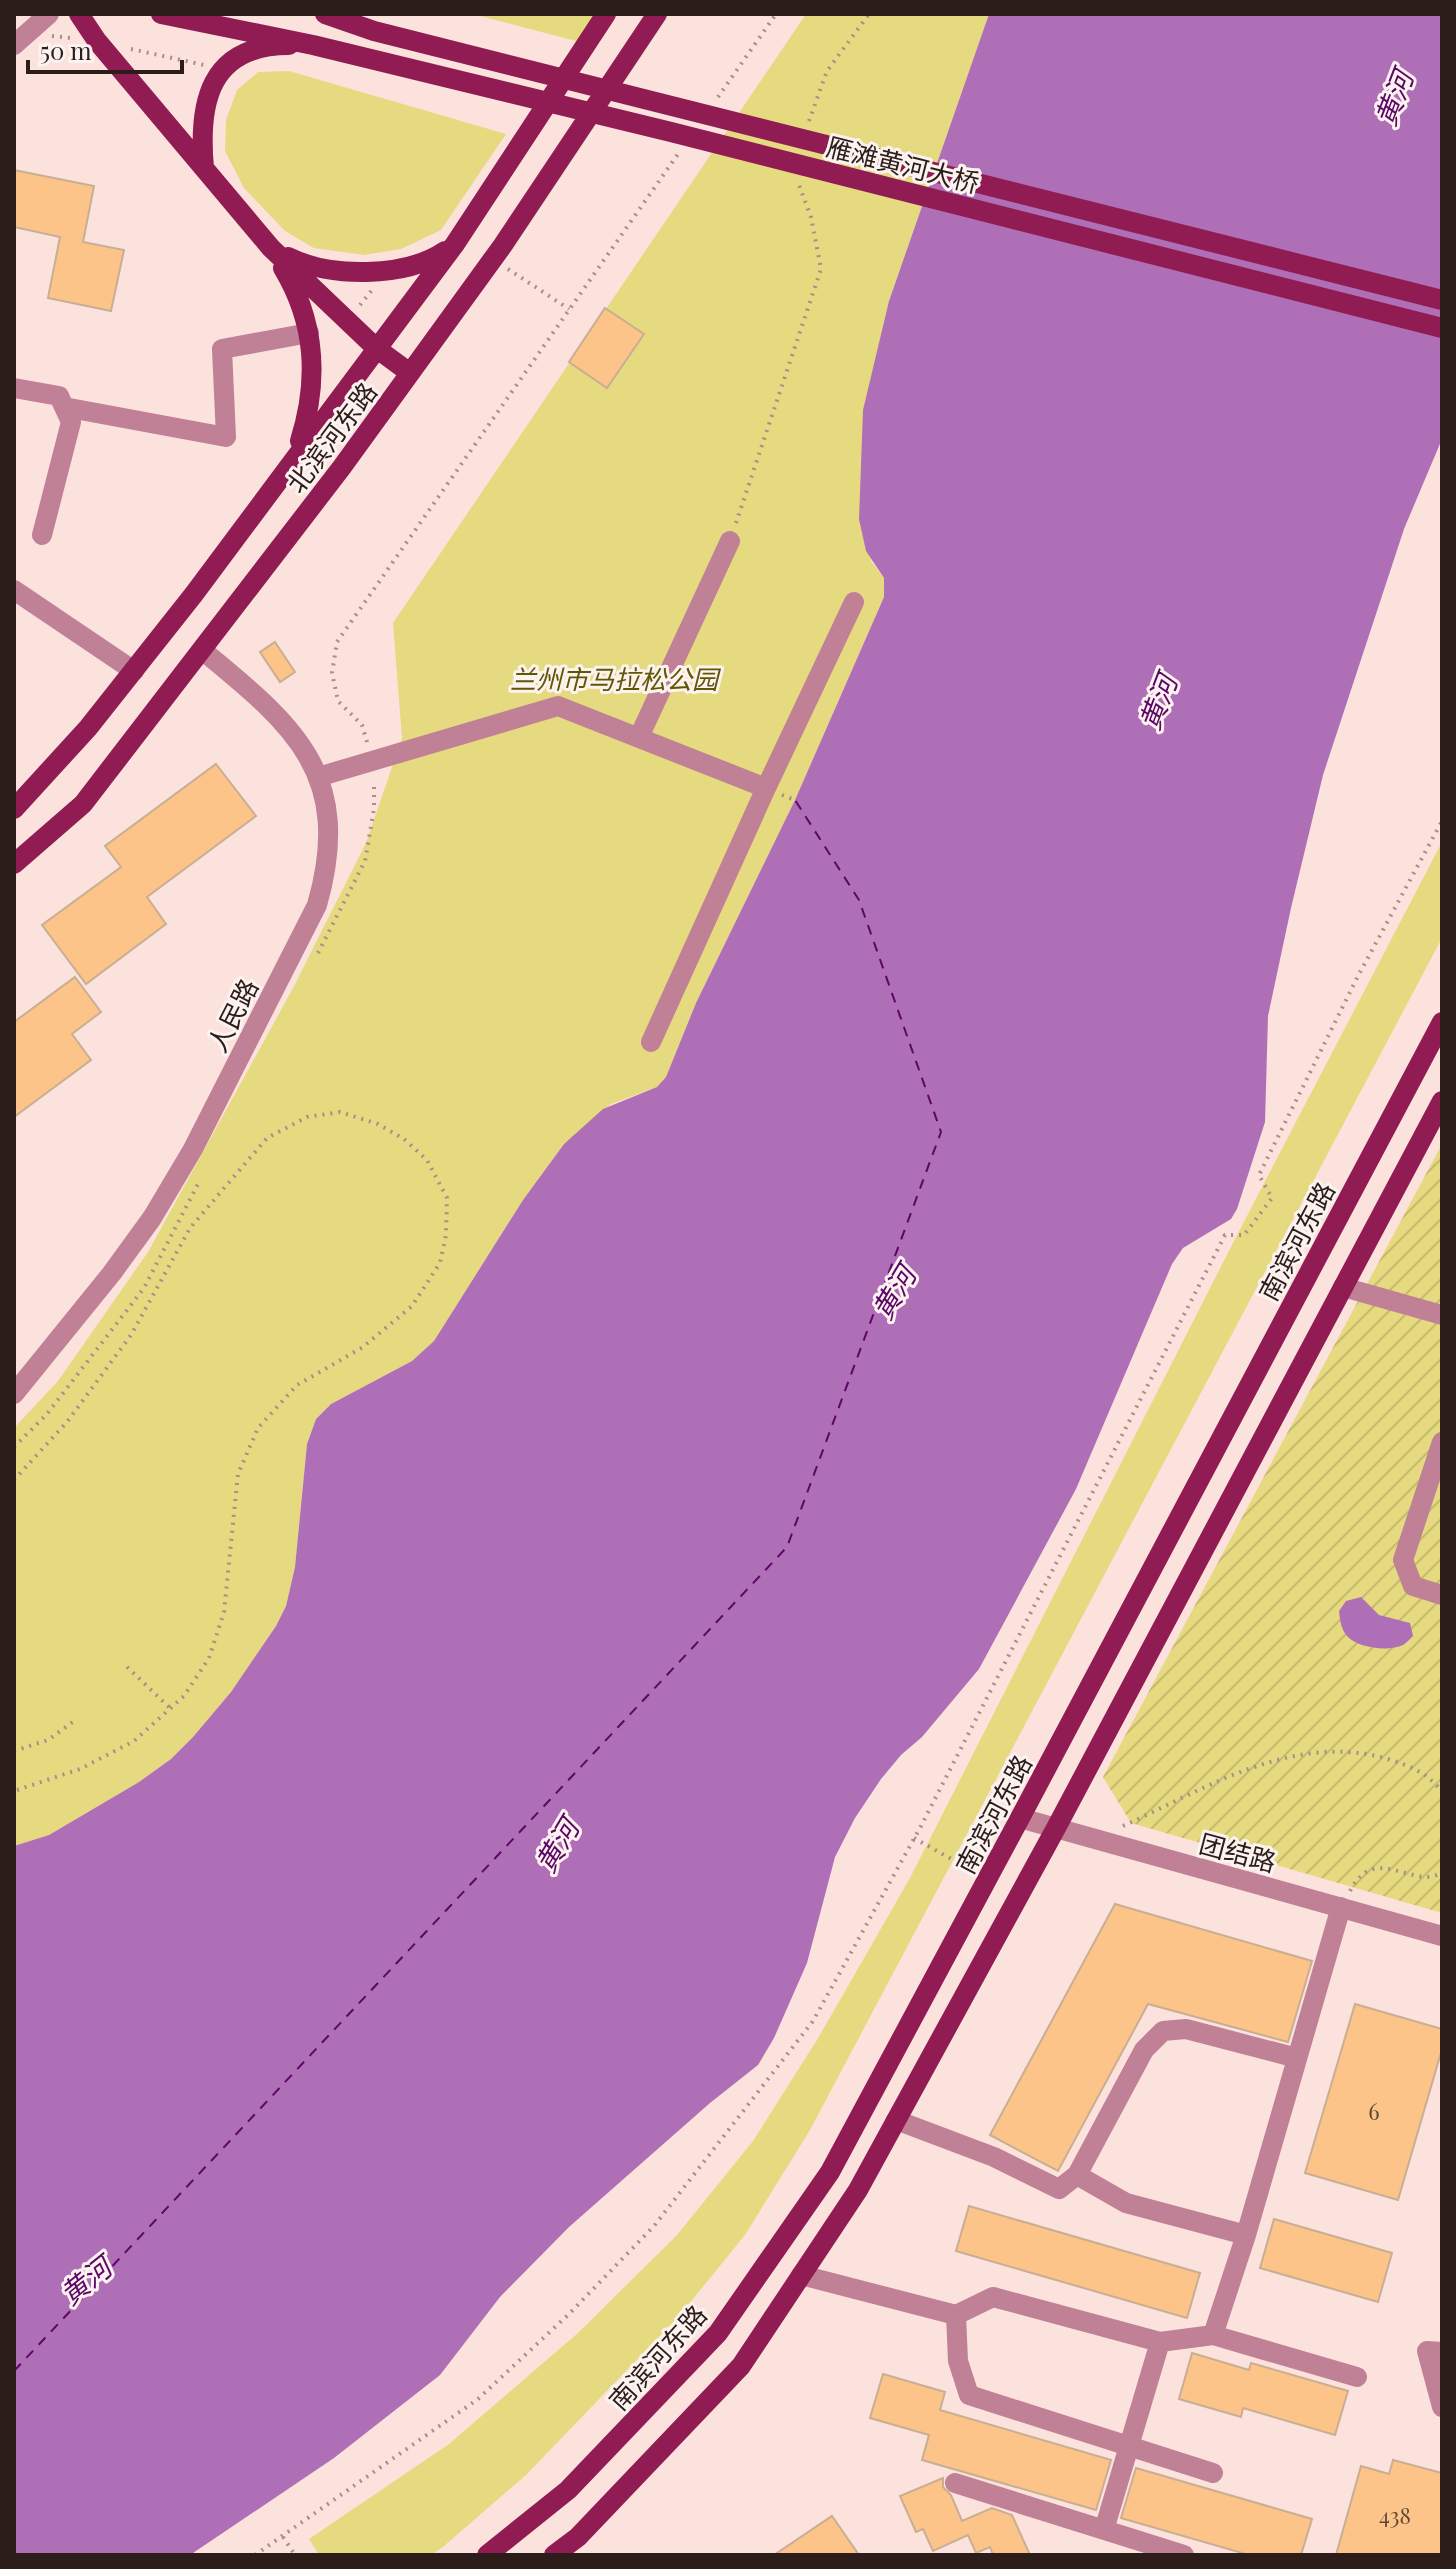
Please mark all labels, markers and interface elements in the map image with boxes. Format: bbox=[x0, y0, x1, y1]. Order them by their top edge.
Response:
scale bar bbox=[28, 24, 182, 74]
text: 50 m bbox=[40, 34, 92, 66]
water label: 黄河 bbox=[1366, 61, 1422, 131]
street label: 雁滩黄河大桥 bbox=[823, 128, 983, 200]
street label: 北滨河东路 bbox=[278, 375, 384, 499]
park label: 兰州市马拉松公园 bbox=[510, 661, 722, 696]
water label: 黄河 bbox=[1130, 665, 1186, 735]
street label: 人民路 bbox=[199, 972, 265, 1058]
street label: 南滨河东路 bbox=[1250, 1175, 1342, 1307]
water label: 黄河 bbox=[863, 1254, 926, 1326]
street label: 南滨河东路 bbox=[947, 1748, 1039, 1880]
water label: 黄河 bbox=[526, 1807, 589, 1879]
street label: 团结路 bbox=[1196, 1825, 1280, 1879]
house number: 6 bbox=[1368, 2096, 1380, 2126]
water label: 黄河 bbox=[52, 2245, 122, 2312]
street label: 南滨河东路 bbox=[600, 2297, 714, 2417]
house number: 438 bbox=[1379, 2500, 1411, 2530]

